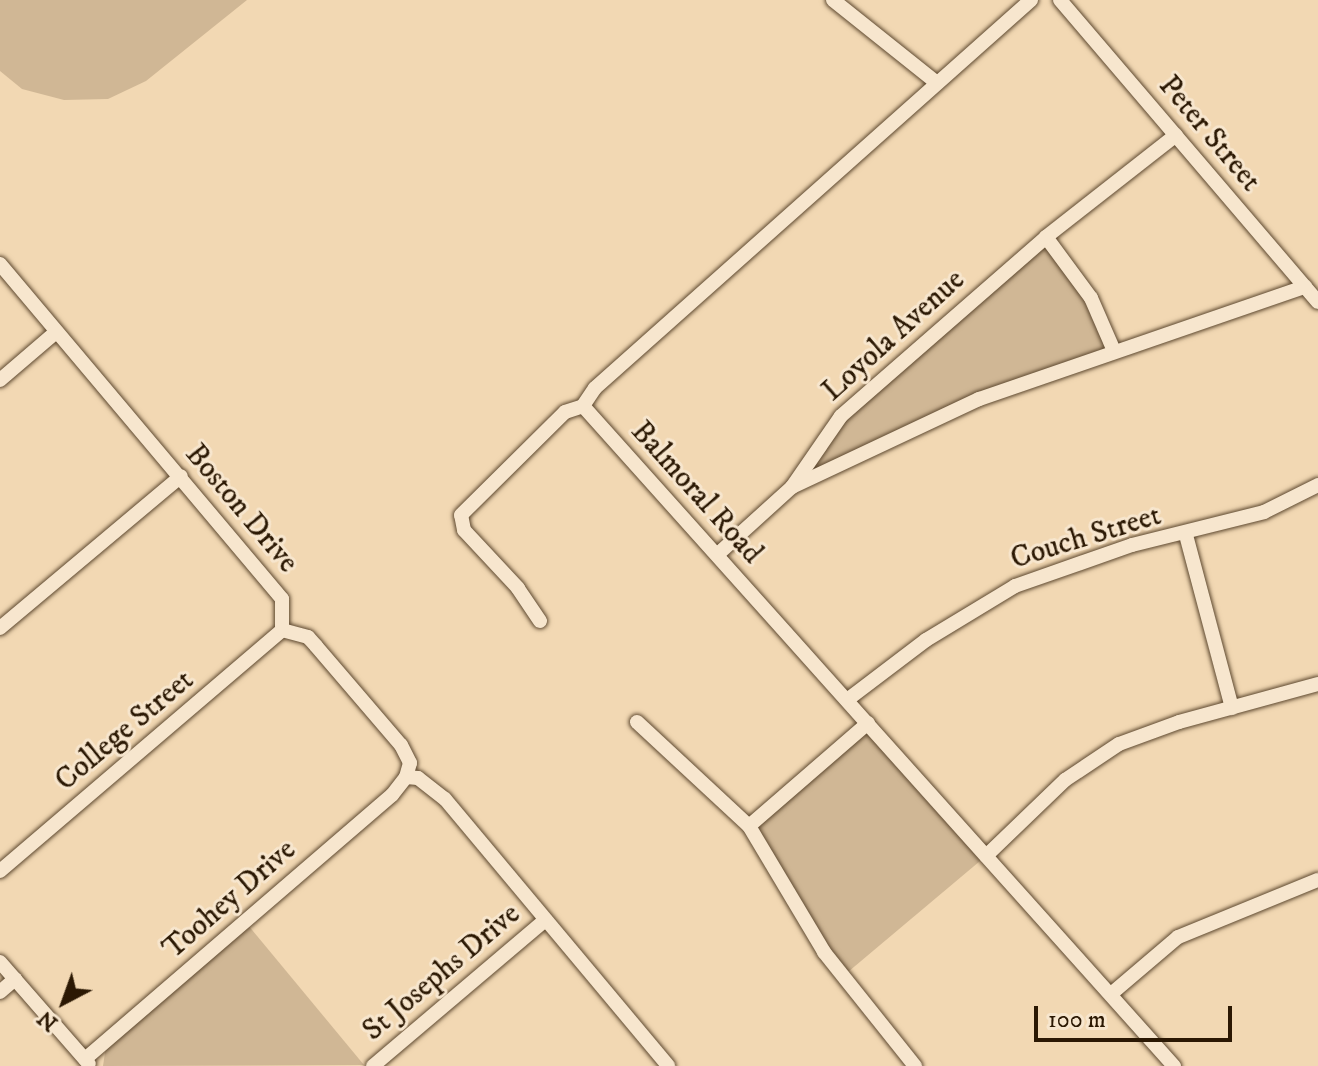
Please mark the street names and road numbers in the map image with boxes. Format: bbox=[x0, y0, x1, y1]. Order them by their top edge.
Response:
street label: Peter Street bbox=[1150, 69, 1268, 199]
street label: Loyola Avenue bbox=[815, 263, 973, 409]
street label: Balmoral Road bbox=[623, 414, 769, 572]
street label: Boston Drive bbox=[177, 437, 305, 581]
street label: Couch Street bbox=[1007, 498, 1165, 578]
street label: College Street bbox=[49, 663, 201, 799]
street label: Toohey Drive bbox=[156, 833, 304, 967]
street label: St Josephs Drive bbox=[356, 897, 528, 1049]

